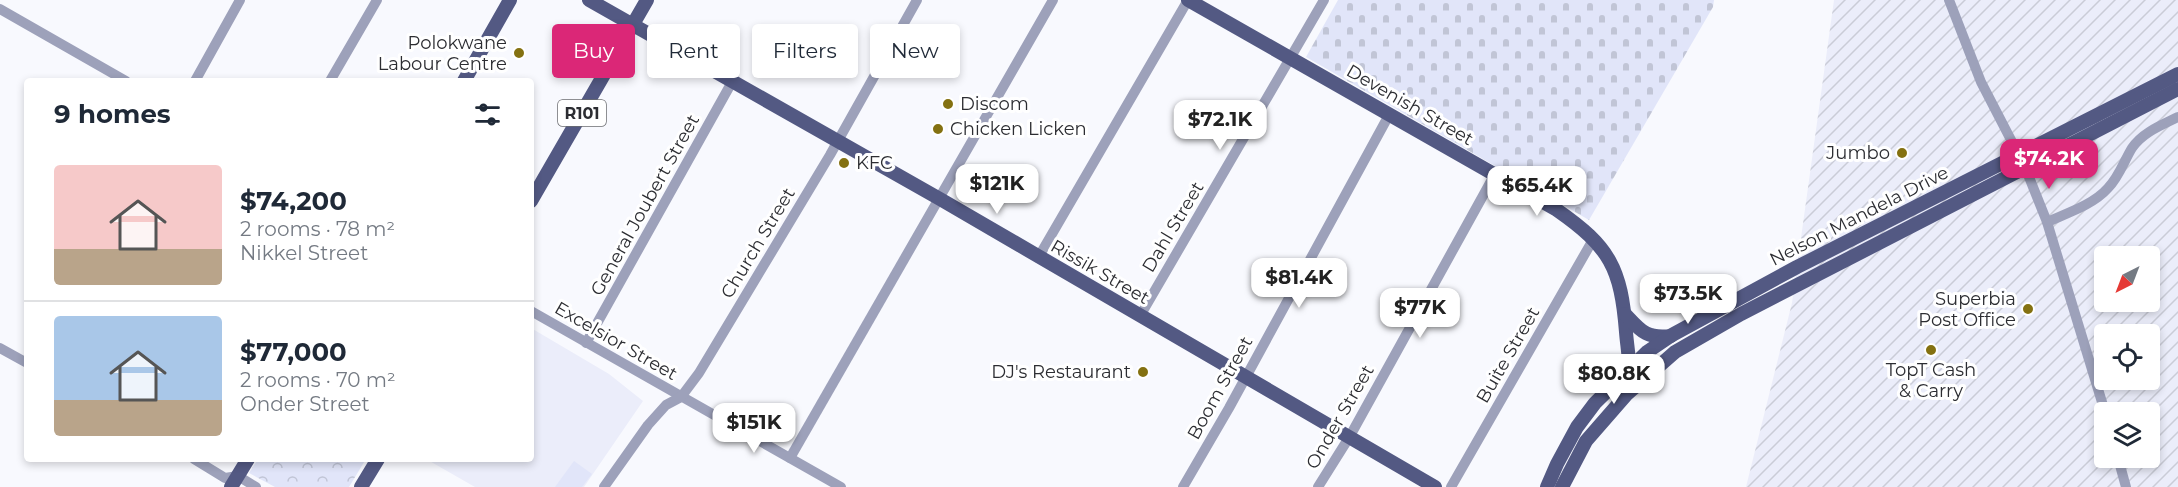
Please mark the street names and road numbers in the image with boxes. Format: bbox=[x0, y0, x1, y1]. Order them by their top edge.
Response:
street label: Devenish Street bbox=[1343, 60, 1477, 150]
road number: R101 bbox=[558, 100, 606, 126]
street label: General Joubert Street bbox=[586, 110, 704, 300]
street label: Nelson Mandela Drive bbox=[1766, 161, 1952, 271]
street label: Dahl Street bbox=[1137, 178, 1209, 276]
street label: Church Street bbox=[716, 184, 800, 302]
street label: Rissik Street bbox=[1047, 235, 1153, 309]
street label: Excelsior Street bbox=[551, 297, 681, 385]
street label: Buite Street bbox=[1472, 303, 1544, 407]
street label: Boom Street bbox=[1183, 333, 1257, 443]
street label: Onder Street bbox=[1301, 361, 1379, 473]

